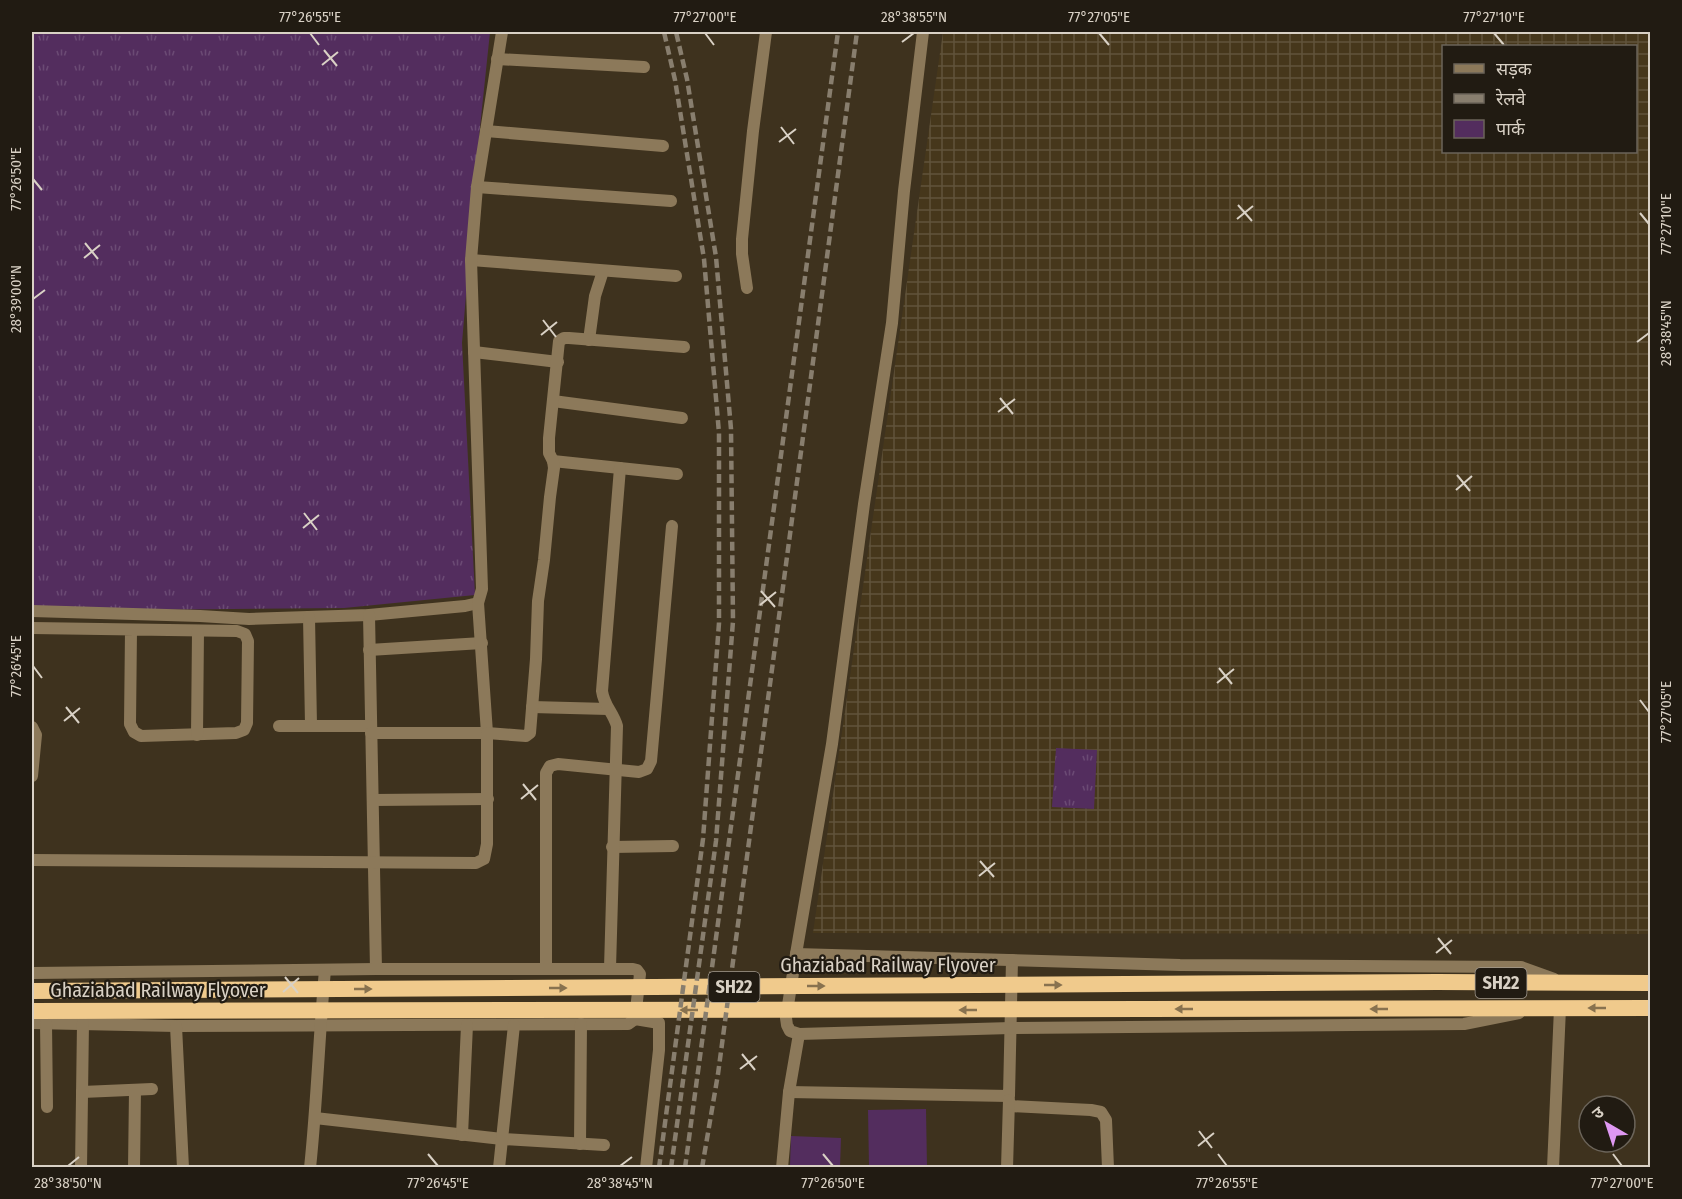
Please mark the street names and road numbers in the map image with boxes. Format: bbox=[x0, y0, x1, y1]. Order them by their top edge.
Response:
street label: Ghaziabad Railway Flyover bbox=[780, 953, 996, 977]
road number: SH22 bbox=[1476, 968, 1526, 998]
road number: SH22 bbox=[708, 972, 760, 1002]
street label: Ghaziabad Railway Flyover bbox=[50, 978, 266, 1002]

